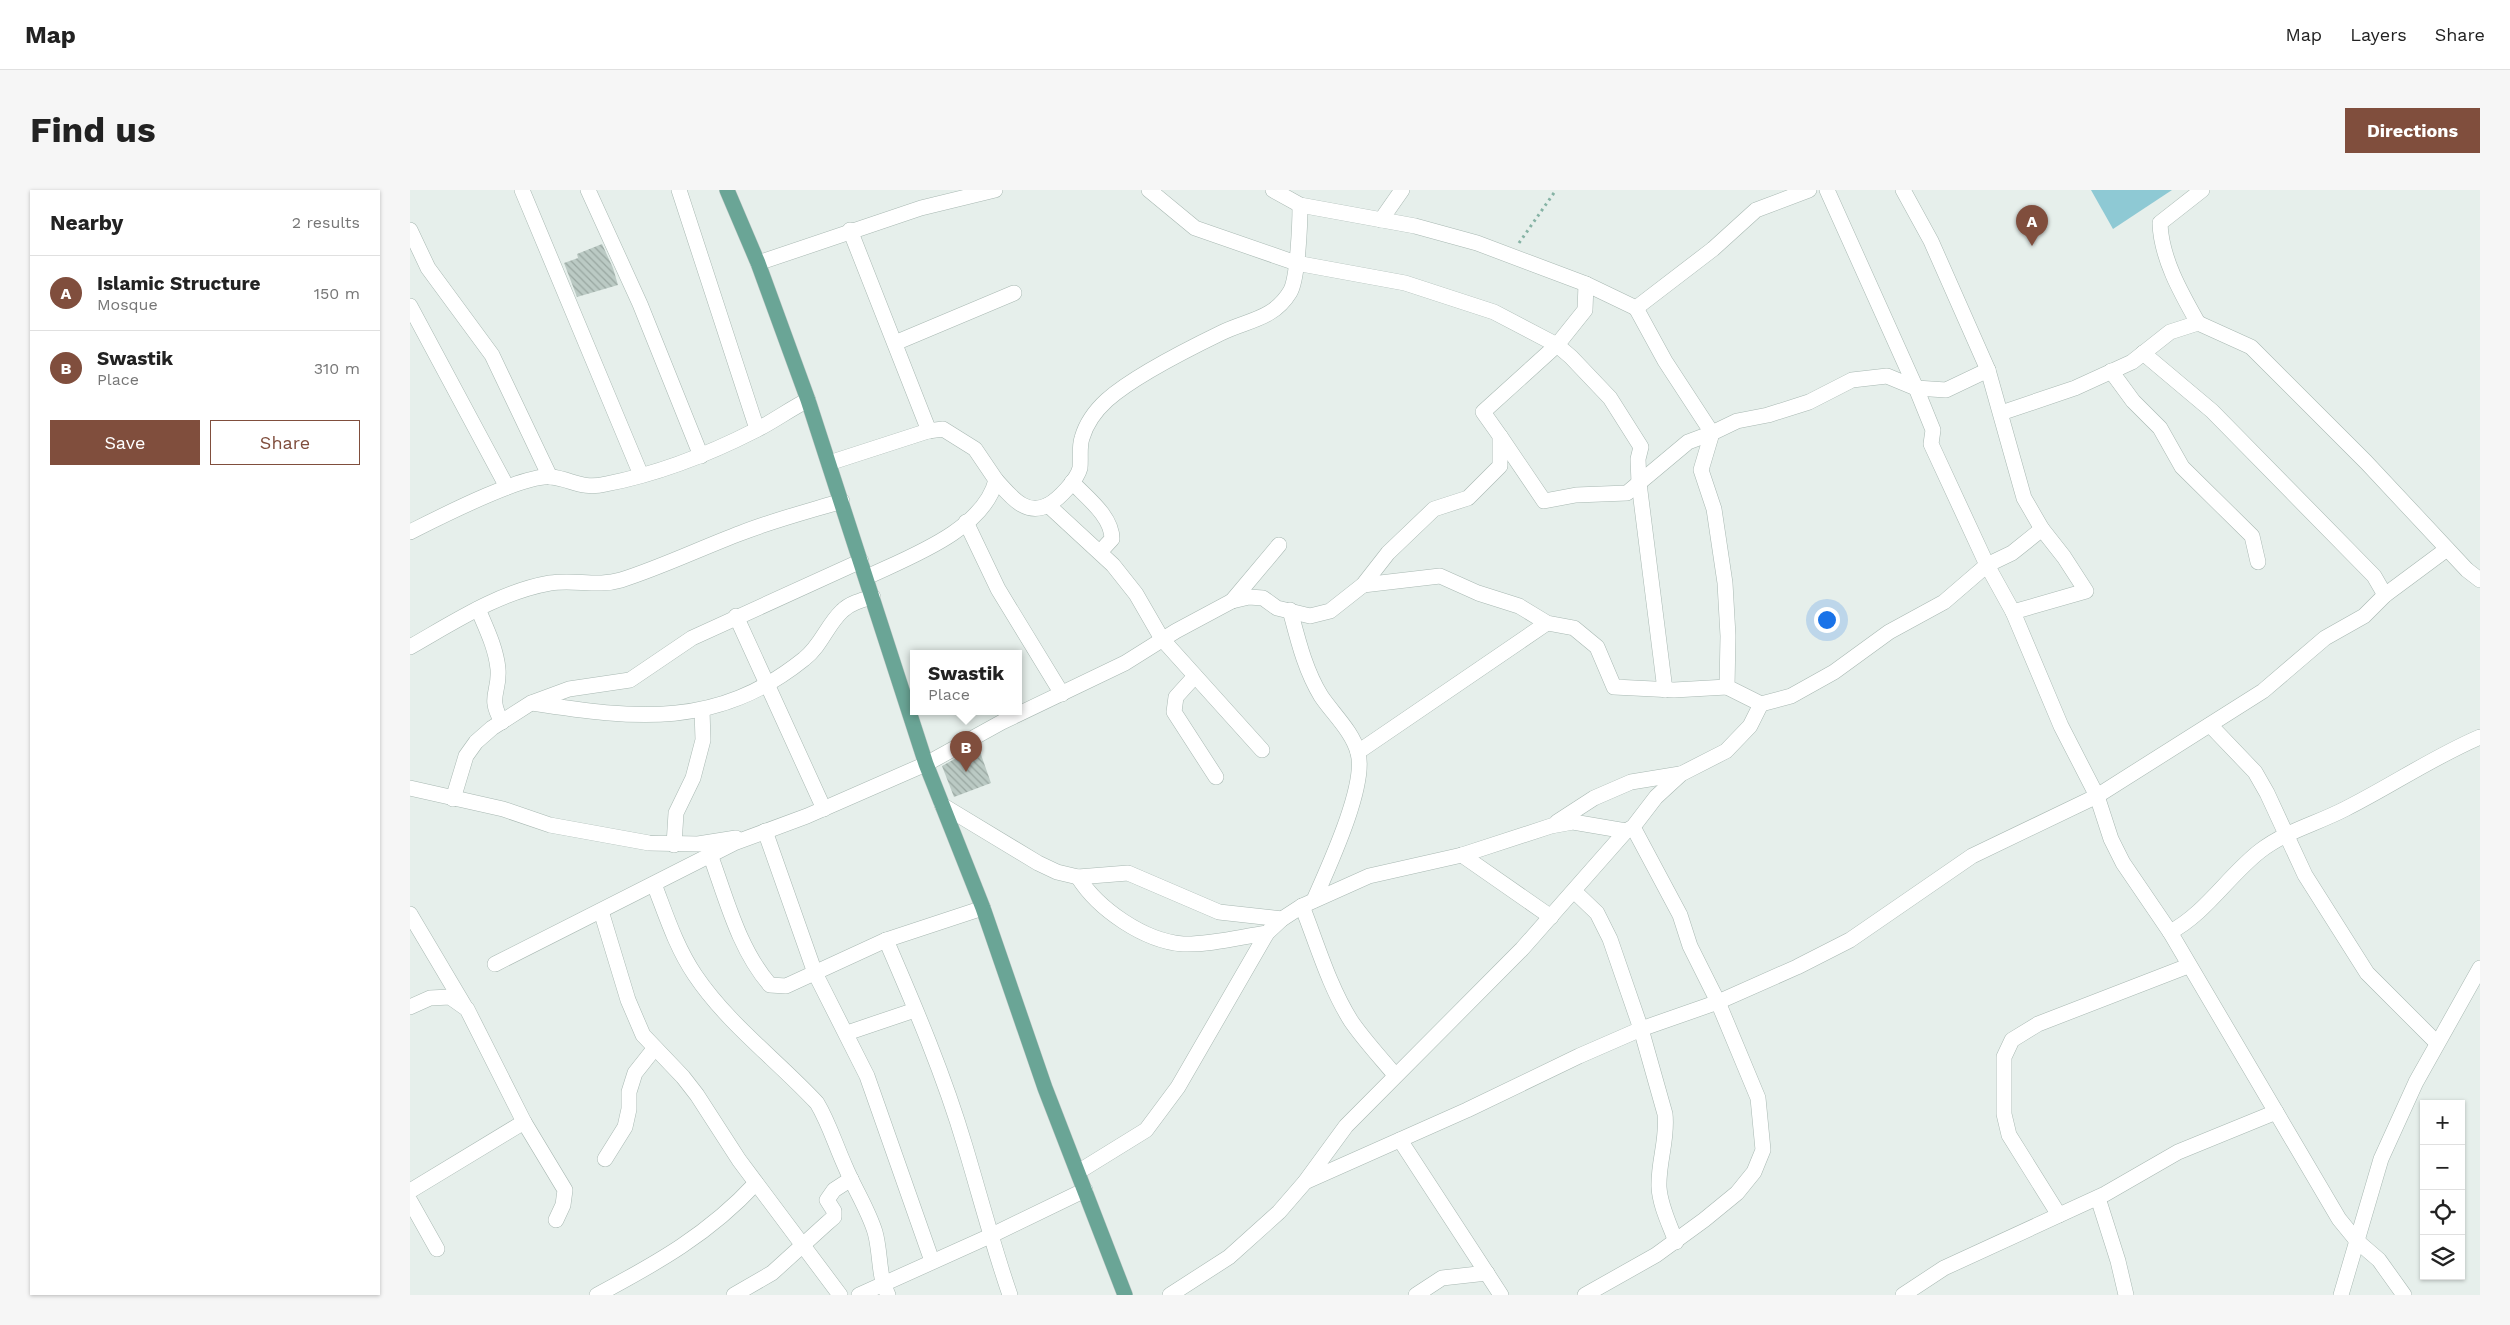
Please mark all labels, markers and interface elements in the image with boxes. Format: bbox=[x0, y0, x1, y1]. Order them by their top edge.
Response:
text: Map bbox=[25, 21, 76, 49]
text: Map bbox=[2285, 24, 2322, 45]
text: Layers bbox=[2350, 24, 2407, 45]
text: Share bbox=[2435, 24, 2485, 45]
button: Directions bbox=[2345, 108, 2480, 153]
text: Find us bbox=[30, 109, 156, 151]
pin: A bbox=[2016, 205, 2048, 246]
text: Nearby bbox=[50, 210, 123, 235]
text: 2 results bbox=[292, 213, 360, 232]
text: Islamic Structure bbox=[97, 272, 260, 295]
text: A bbox=[61, 284, 71, 303]
text: 150 m bbox=[314, 284, 360, 303]
text: Mosque bbox=[97, 295, 158, 314]
text: Swastik bbox=[97, 347, 173, 370]
text: B bbox=[61, 359, 71, 378]
text: 310 m bbox=[314, 359, 360, 378]
text: Place bbox=[97, 370, 139, 389]
button: Save bbox=[50, 420, 200, 465]
button: Share bbox=[210, 420, 360, 465]
your location bbox=[1814, 607, 1840, 633]
popup bbox=[910, 650, 1022, 715]
text: Swastik bbox=[928, 662, 1004, 685]
text: Place bbox=[928, 685, 970, 704]
pin: B bbox=[950, 731, 982, 772]
map controls bbox=[2420, 1100, 2465, 1280]
button: + bbox=[2420, 1100, 2465, 1145]
button: − bbox=[2420, 1145, 2465, 1190]
button: locate bbox=[2420, 1190, 2465, 1235]
button: layers bbox=[2420, 1235, 2465, 1280]

